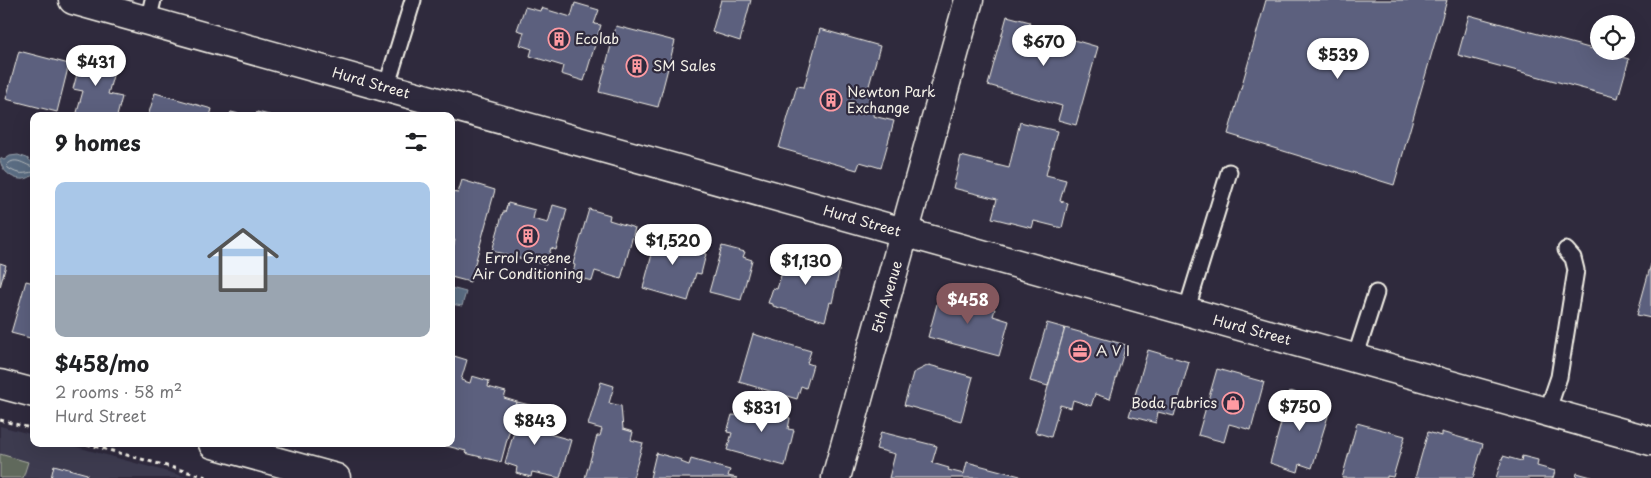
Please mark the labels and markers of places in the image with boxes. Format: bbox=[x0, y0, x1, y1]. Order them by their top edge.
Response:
pin: $670 bbox=[1014, 24, 1074, 67]
building icon: Ecolab bbox=[547, 27, 571, 51]
place label: Ecolab bbox=[575, 28, 619, 49]
pin: $539 bbox=[1308, 38, 1368, 80]
pin: $431 bbox=[66, 44, 126, 87]
building icon: SM Sales bbox=[625, 54, 649, 78]
place label: SM Sales bbox=[653, 55, 716, 76]
place label: Newton Park Exchange bbox=[847, 81, 936, 118]
building icon: Newton Park Exchange bbox=[819, 88, 843, 112]
building icon: Errol Greene Air Conditioning bbox=[516, 224, 540, 248]
pin: $1,520 bbox=[632, 224, 714, 266]
pin: $1,130 bbox=[765, 244, 847, 286]
place label: Errol Greene Air Conditioning bbox=[472, 247, 584, 284]
pin: $458 bbox=[938, 282, 998, 325]
office icon: A V I bbox=[1068, 339, 1092, 363]
place label: A V I bbox=[1096, 340, 1130, 361]
pin: $831 bbox=[732, 390, 792, 433]
pin: $750 bbox=[1270, 390, 1330, 432]
shop icon: Boda Fabrics bbox=[1221, 391, 1245, 415]
place label: Boda Fabrics bbox=[1131, 392, 1217, 413]
pin: $843 bbox=[505, 404, 565, 446]

